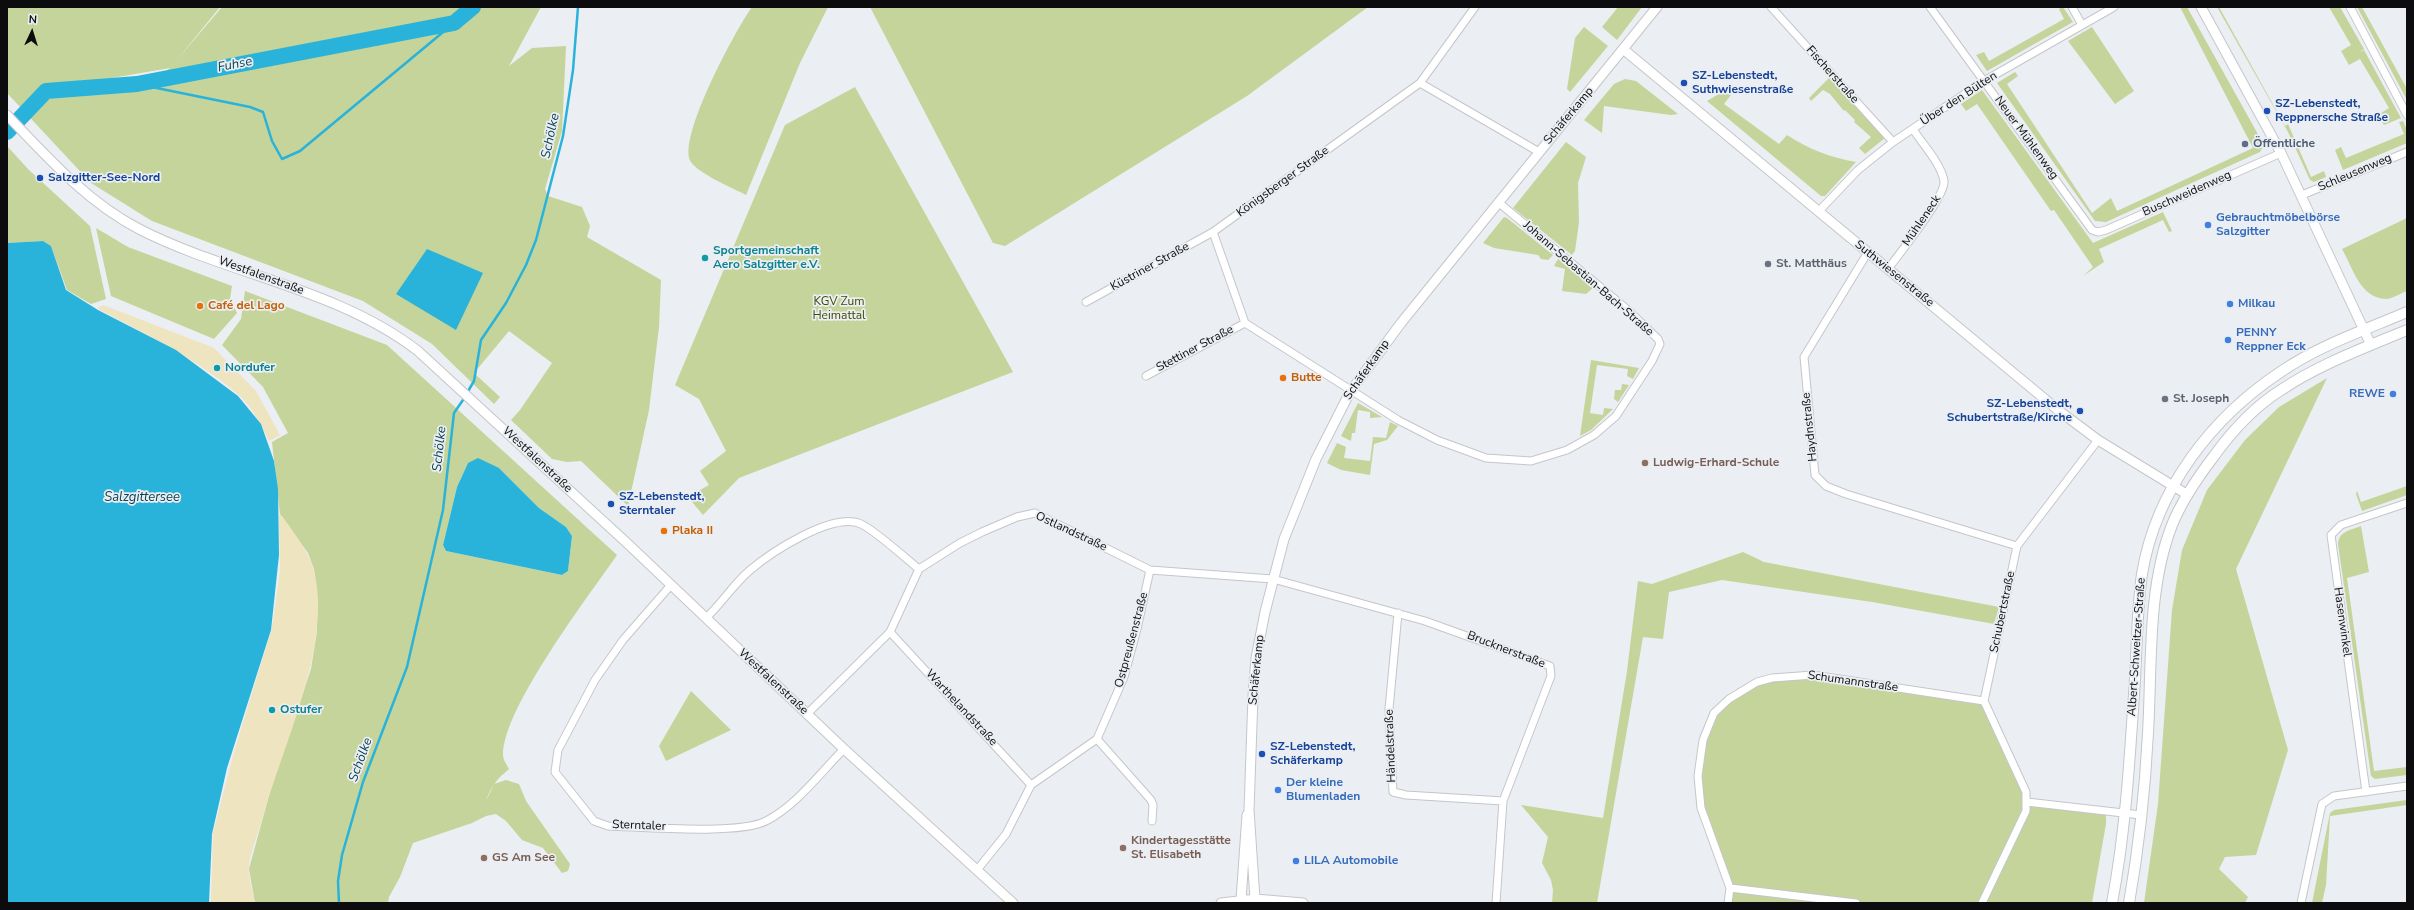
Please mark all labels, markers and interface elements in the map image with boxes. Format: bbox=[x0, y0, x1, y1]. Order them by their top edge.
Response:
north arrow bbox=[12, 12, 52, 52]
text: N bbox=[28, 12, 37, 27]
street label: Fischerstraße bbox=[1802, 43, 1862, 107]
water label: Fuhse bbox=[216, 54, 254, 76]
place label: SZ-Lebenstedt, Suthwiesenstraße bbox=[1692, 69, 1793, 97]
street label: Über den Bülten bbox=[1918, 69, 2000, 129]
marker: SZ-Lebenstedt, Suthwiesenstraße bbox=[1679, 78, 1689, 88]
street label: Schäferkamp bbox=[1541, 84, 1597, 148]
street label: Neuer Mühlenweg bbox=[1991, 93, 2061, 183]
place label: SZ-Lebenstedt, Reppnersche Straße bbox=[2275, 97, 2388, 125]
marker: SZ-Lebenstedt, Reppnersche Straße bbox=[2262, 106, 2272, 116]
water label: Schölke bbox=[539, 112, 563, 160]
place label: Öffentliche bbox=[2253, 137, 2315, 151]
marker: Öffentliche bbox=[2240, 139, 2250, 149]
street label: Königsberger Straße bbox=[1234, 144, 1332, 220]
street label: Schleusenweg bbox=[2316, 151, 2394, 195]
street label: Buschweidenweg bbox=[2140, 168, 2234, 220]
place label: Salzgitter-See-Nord bbox=[48, 171, 160, 185]
marker: Salzgitter-See-Nord bbox=[35, 173, 45, 183]
street label: Mühleneck bbox=[1900, 193, 1944, 249]
place label: Gebrauchtmöbelbörse Salzgitter bbox=[2216, 211, 2340, 239]
street label: Johann-Sebastian-Bach-Straße bbox=[1520, 218, 1656, 340]
marker: Gebrauchtmöbelbörse Salzgitter bbox=[2203, 220, 2213, 230]
street label: Suthwiesenstraße bbox=[1852, 238, 1936, 310]
street label: Küstriner Straße bbox=[1108, 239, 1192, 295]
place label: Sportgemeinschaft Aero Salzgitter e.V. bbox=[713, 244, 820, 272]
marker: Sportgemeinschaft Aero Salzgitter e.V. bbox=[700, 253, 710, 263]
street label: Westfalenstraße bbox=[216, 254, 306, 298]
place label: St. Matthäus bbox=[1776, 257, 1847, 271]
marker: St. Matthäus bbox=[1763, 259, 1773, 269]
park label: KGV Zum Heimattal bbox=[812, 295, 866, 323]
place label: Milkau bbox=[2238, 297, 2275, 311]
place label: Café del Lago bbox=[208, 299, 285, 313]
marker: Milkau bbox=[2225, 299, 2235, 309]
marker: Café del Lago bbox=[195, 301, 205, 311]
street label: Stettiner Straße bbox=[1154, 323, 1236, 375]
place label: PENNY Reppner Eck bbox=[2236, 326, 2306, 354]
marker: PENNY Reppner Eck bbox=[2223, 335, 2233, 345]
street label: Schäferkamp bbox=[1341, 337, 1393, 403]
place label: Nordufer bbox=[225, 361, 275, 375]
marker: Nordufer bbox=[212, 363, 222, 373]
place label: Butte bbox=[1291, 371, 1322, 385]
marker: Butte bbox=[1278, 373, 1288, 383]
place label: REWE bbox=[2349, 387, 2385, 401]
marker: REWE bbox=[2388, 389, 2398, 399]
street label: Haydnstraße bbox=[1799, 392, 1821, 462]
place label: St. Joseph bbox=[2173, 392, 2229, 406]
marker: St. Joseph bbox=[2160, 394, 2170, 404]
place label: SZ-Lebenstedt, Schubertstraße/Kirche bbox=[1947, 397, 2072, 425]
marker: SZ-Lebenstedt, Schubertstraße/Kirche bbox=[2075, 406, 2085, 416]
street label: Westfalenstraße bbox=[499, 424, 575, 496]
water label: Schölke bbox=[430, 425, 450, 473]
place label: Ludwig-Erhard-Schule bbox=[1653, 456, 1779, 470]
marker: Ludwig-Erhard-Schule bbox=[1640, 458, 1650, 468]
water label: Salzgittersee bbox=[104, 490, 180, 506]
place label: SZ-Lebenstedt, Sterntaler bbox=[619, 490, 704, 518]
marker: SZ-Lebenstedt, Sterntaler bbox=[606, 499, 616, 509]
street label: Ostlandstraße bbox=[1033, 509, 1109, 555]
place label: Plaka II bbox=[672, 524, 713, 538]
marker: Plaka II bbox=[659, 526, 669, 536]
street label: Schubertstraße bbox=[1987, 570, 2019, 654]
street label: Albert-Schweitzer-Straße bbox=[2125, 577, 2149, 717]
street label: Hasenwinkel bbox=[2330, 586, 2354, 658]
street label: Ostpreußenstraße bbox=[1112, 591, 1152, 689]
street label: Brucknerstraße bbox=[1465, 629, 1547, 671]
street label: Schäferkamp bbox=[1246, 634, 1268, 706]
street label: Westfalenstraße bbox=[735, 646, 811, 718]
street label: Warthelandstraße bbox=[922, 667, 1000, 749]
street label: Schumannstraße bbox=[1807, 669, 1899, 695]
place label: Ostufer bbox=[280, 703, 322, 717]
marker: Ostufer bbox=[267, 705, 277, 715]
street label: Händelstraße bbox=[1383, 709, 1399, 783]
water label: Schölke bbox=[346, 736, 376, 784]
place label: SZ-Lebenstedt, Schäferkamp bbox=[1270, 740, 1355, 768]
marker: SZ-Lebenstedt, Schäferkamp bbox=[1257, 749, 1267, 759]
place label: Der kleine Blumenladen bbox=[1286, 776, 1360, 804]
marker: Der kleine Blumenladen bbox=[1273, 785, 1283, 795]
street label: Sterntaler bbox=[612, 818, 666, 834]
place label: Kindertagesstätte St. Elisabeth bbox=[1131, 834, 1231, 862]
marker: Kindertagesstätte St. Elisabeth bbox=[1118, 843, 1128, 853]
place label: GS Am See bbox=[492, 851, 555, 865]
marker: GS Am See bbox=[479, 853, 489, 863]
place label: LILA Automobile bbox=[1304, 854, 1398, 868]
marker: LILA Automobile bbox=[1291, 856, 1301, 866]

